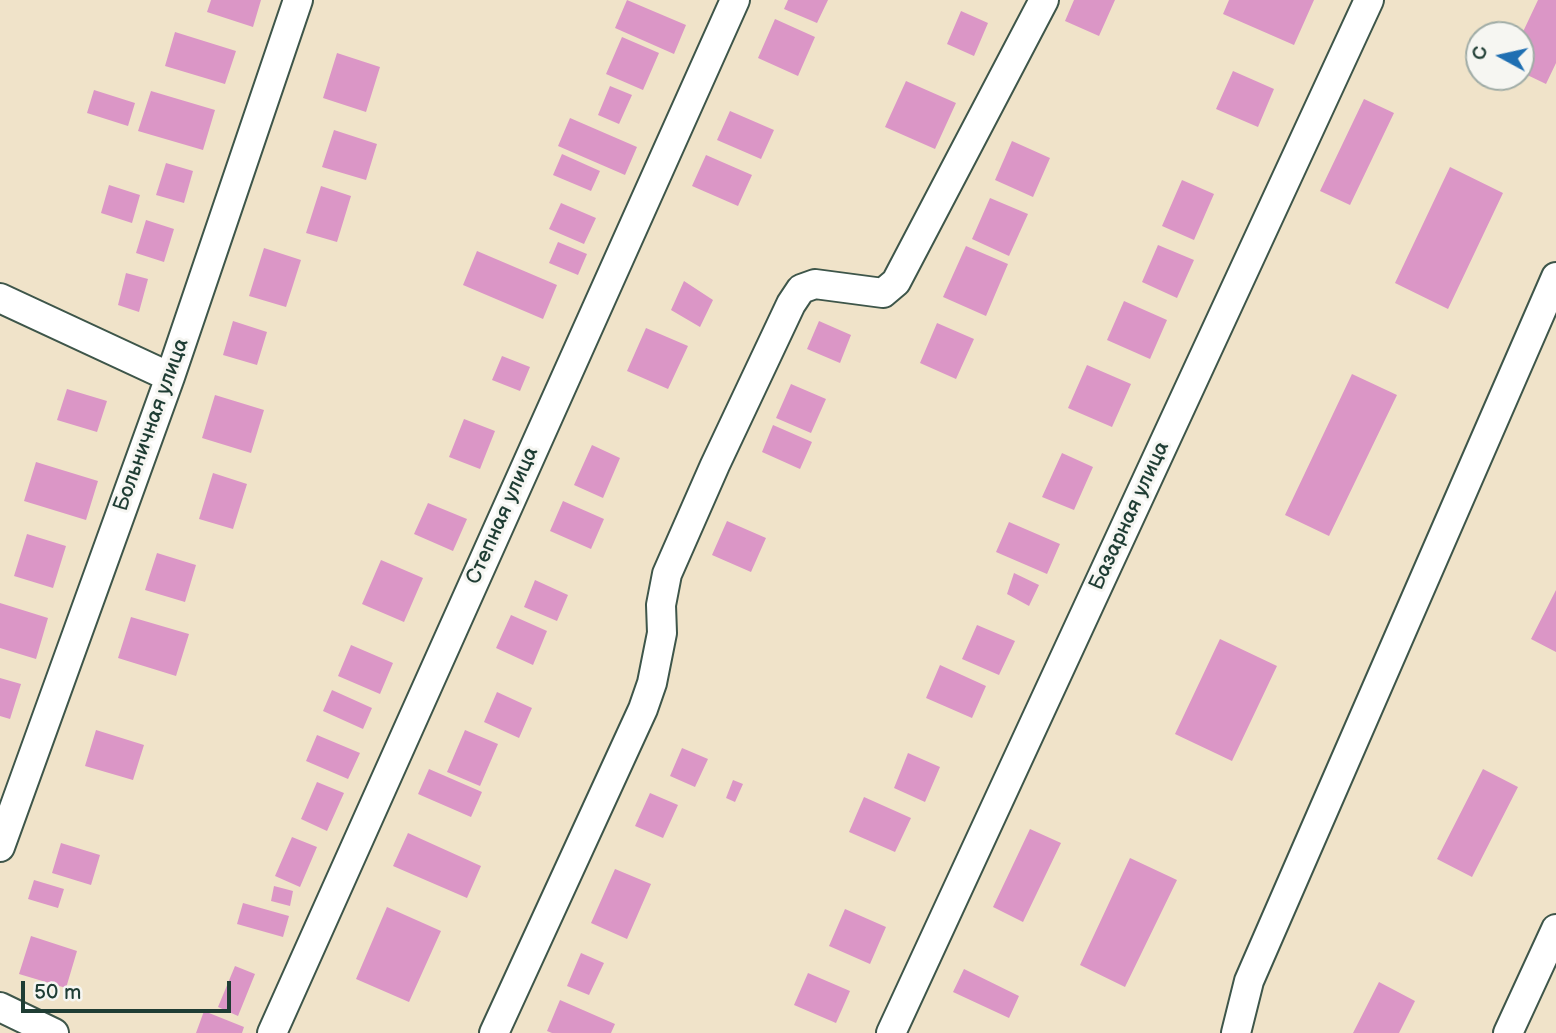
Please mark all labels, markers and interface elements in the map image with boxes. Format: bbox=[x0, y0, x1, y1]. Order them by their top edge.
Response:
north arrow bbox=[1465, 21, 1535, 91]
text: С bbox=[1468, 45, 1493, 61]
street label: Больничная улица bbox=[109, 335, 195, 515]
street label: Базарная улица bbox=[1085, 438, 1175, 594]
street label: Степная улица bbox=[461, 443, 545, 589]
scale bar bbox=[24, 967, 234, 1011]
text: 50 m bbox=[34, 980, 81, 1005]

